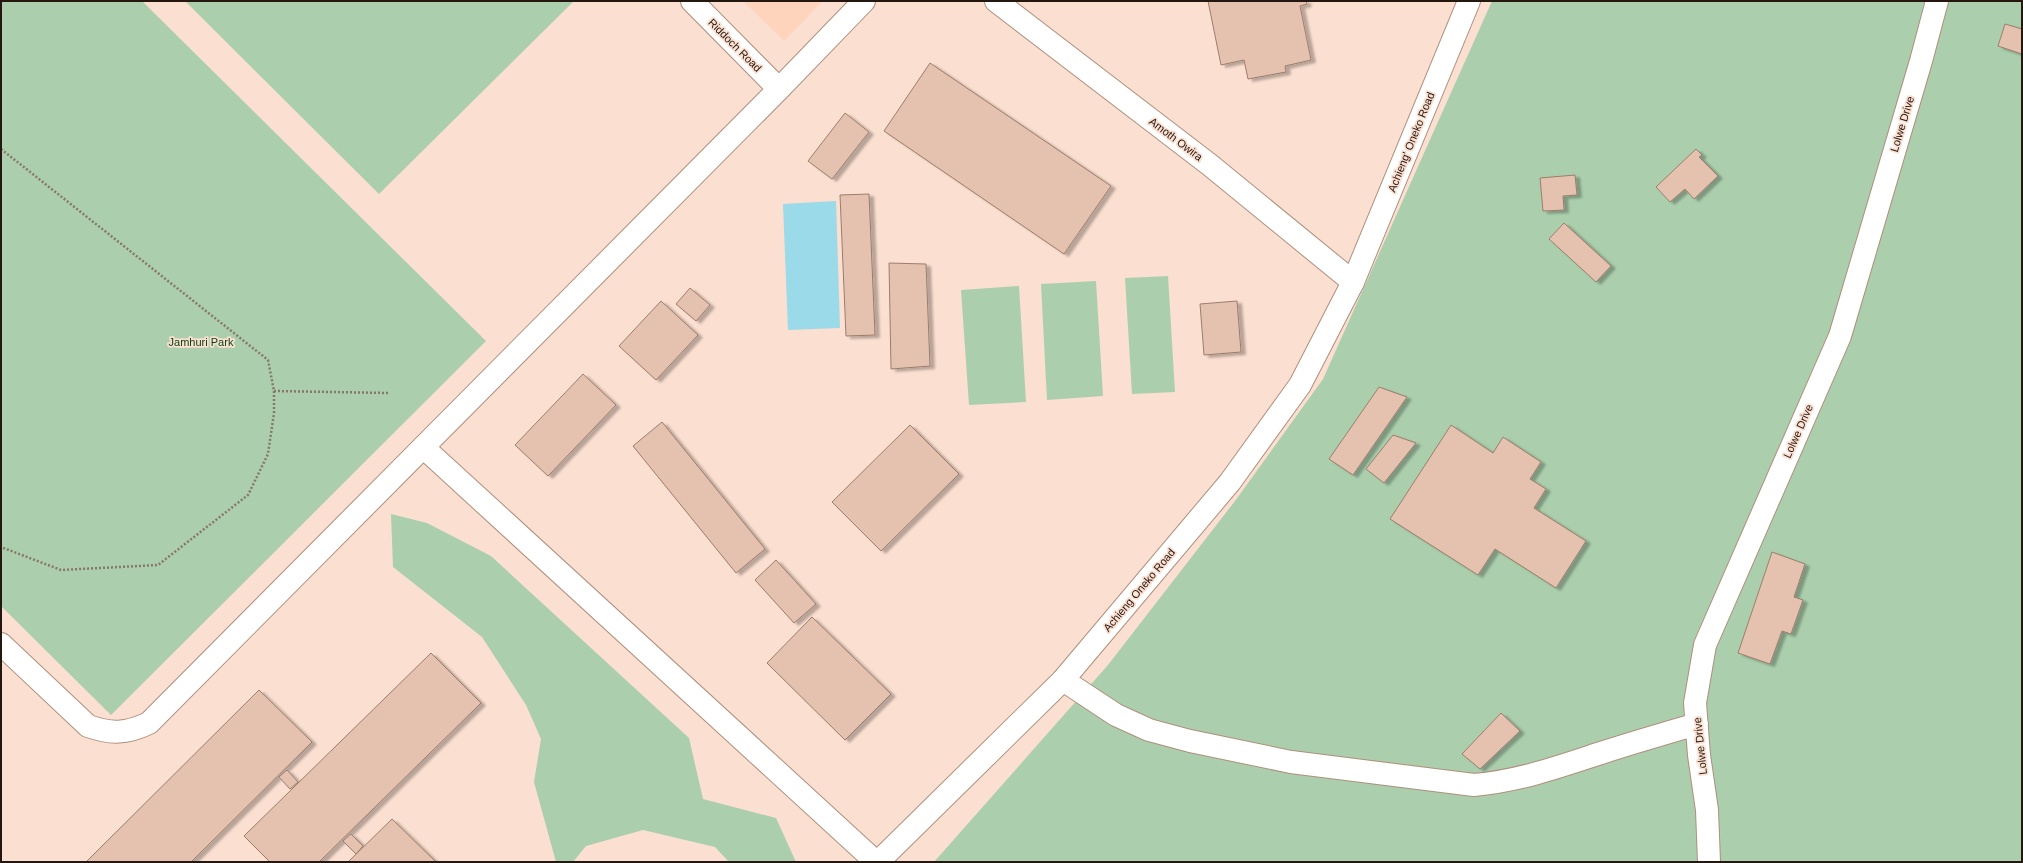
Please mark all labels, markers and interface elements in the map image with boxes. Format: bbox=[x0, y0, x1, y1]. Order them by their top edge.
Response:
street label: Riddoch Road bbox=[706, 16, 764, 74]
street label: Achieng' Oneko Road bbox=[1385, 90, 1437, 194]
street label: Lolwe Drive bbox=[1888, 95, 1916, 153]
street label: Amoth Owira bbox=[1147, 115, 1206, 163]
park label: Jamhuri Park bbox=[169, 336, 234, 348]
street label: Lolwe Drive bbox=[1781, 402, 1815, 460]
street label: Achieng Oneko Road bbox=[1101, 546, 1177, 634]
street label: Lolwe Drive bbox=[1691, 717, 1709, 775]

